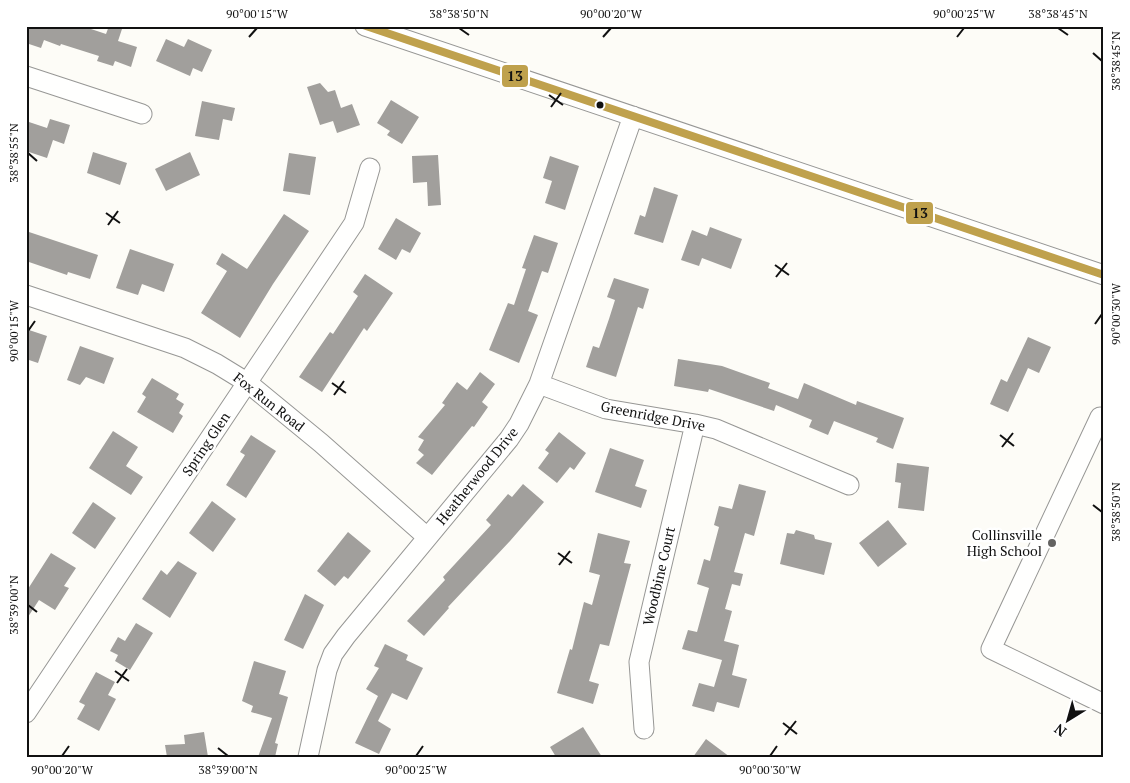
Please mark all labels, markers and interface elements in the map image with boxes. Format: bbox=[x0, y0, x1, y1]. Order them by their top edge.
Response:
text: 90°00'15"W bbox=[226, 6, 289, 21]
text: 38°38'50"N bbox=[429, 6, 489, 21]
text: 90°00'20"W bbox=[580, 6, 643, 21]
text: 90°00'25"W bbox=[933, 6, 996, 21]
text: 38°38'45"N bbox=[1028, 6, 1088, 21]
text: 38°38'45"N bbox=[1108, 31, 1123, 91]
line badge: 13 bbox=[501, 64, 529, 88]
text: 13 bbox=[507, 66, 523, 85]
unlabelled marker bbox=[595, 100, 605, 110]
text: 38°38'55"N bbox=[6, 123, 21, 183]
line badge: 13 bbox=[905, 201, 934, 225]
text: 13 bbox=[912, 203, 928, 222]
text: 90°00'30"W bbox=[1108, 282, 1123, 345]
text: 90°00'15"W bbox=[6, 299, 21, 362]
street label: Fox Run Road bbox=[230, 368, 309, 436]
street label: Greenridge Drive bbox=[599, 396, 707, 435]
street label: Spring Glen bbox=[177, 407, 234, 479]
street label: Heatherwood Drive bbox=[431, 423, 522, 528]
text: 38°38'50"N bbox=[1108, 482, 1123, 542]
street label: Woodbine Court bbox=[638, 524, 679, 627]
place label: Collinsville High School bbox=[967, 525, 1042, 560]
marker: Collinsville High School bbox=[1046, 537, 1058, 549]
text: 38°39'00"N bbox=[6, 575, 21, 635]
north arrow bbox=[1042, 696, 1092, 746]
text: N bbox=[1050, 720, 1070, 742]
text: 90°00'20"W bbox=[31, 762, 94, 777]
text: 38°39'00"N bbox=[198, 762, 258, 777]
text: 90°00'25"W bbox=[385, 762, 448, 777]
text: 90°00'30"W bbox=[739, 762, 802, 777]

